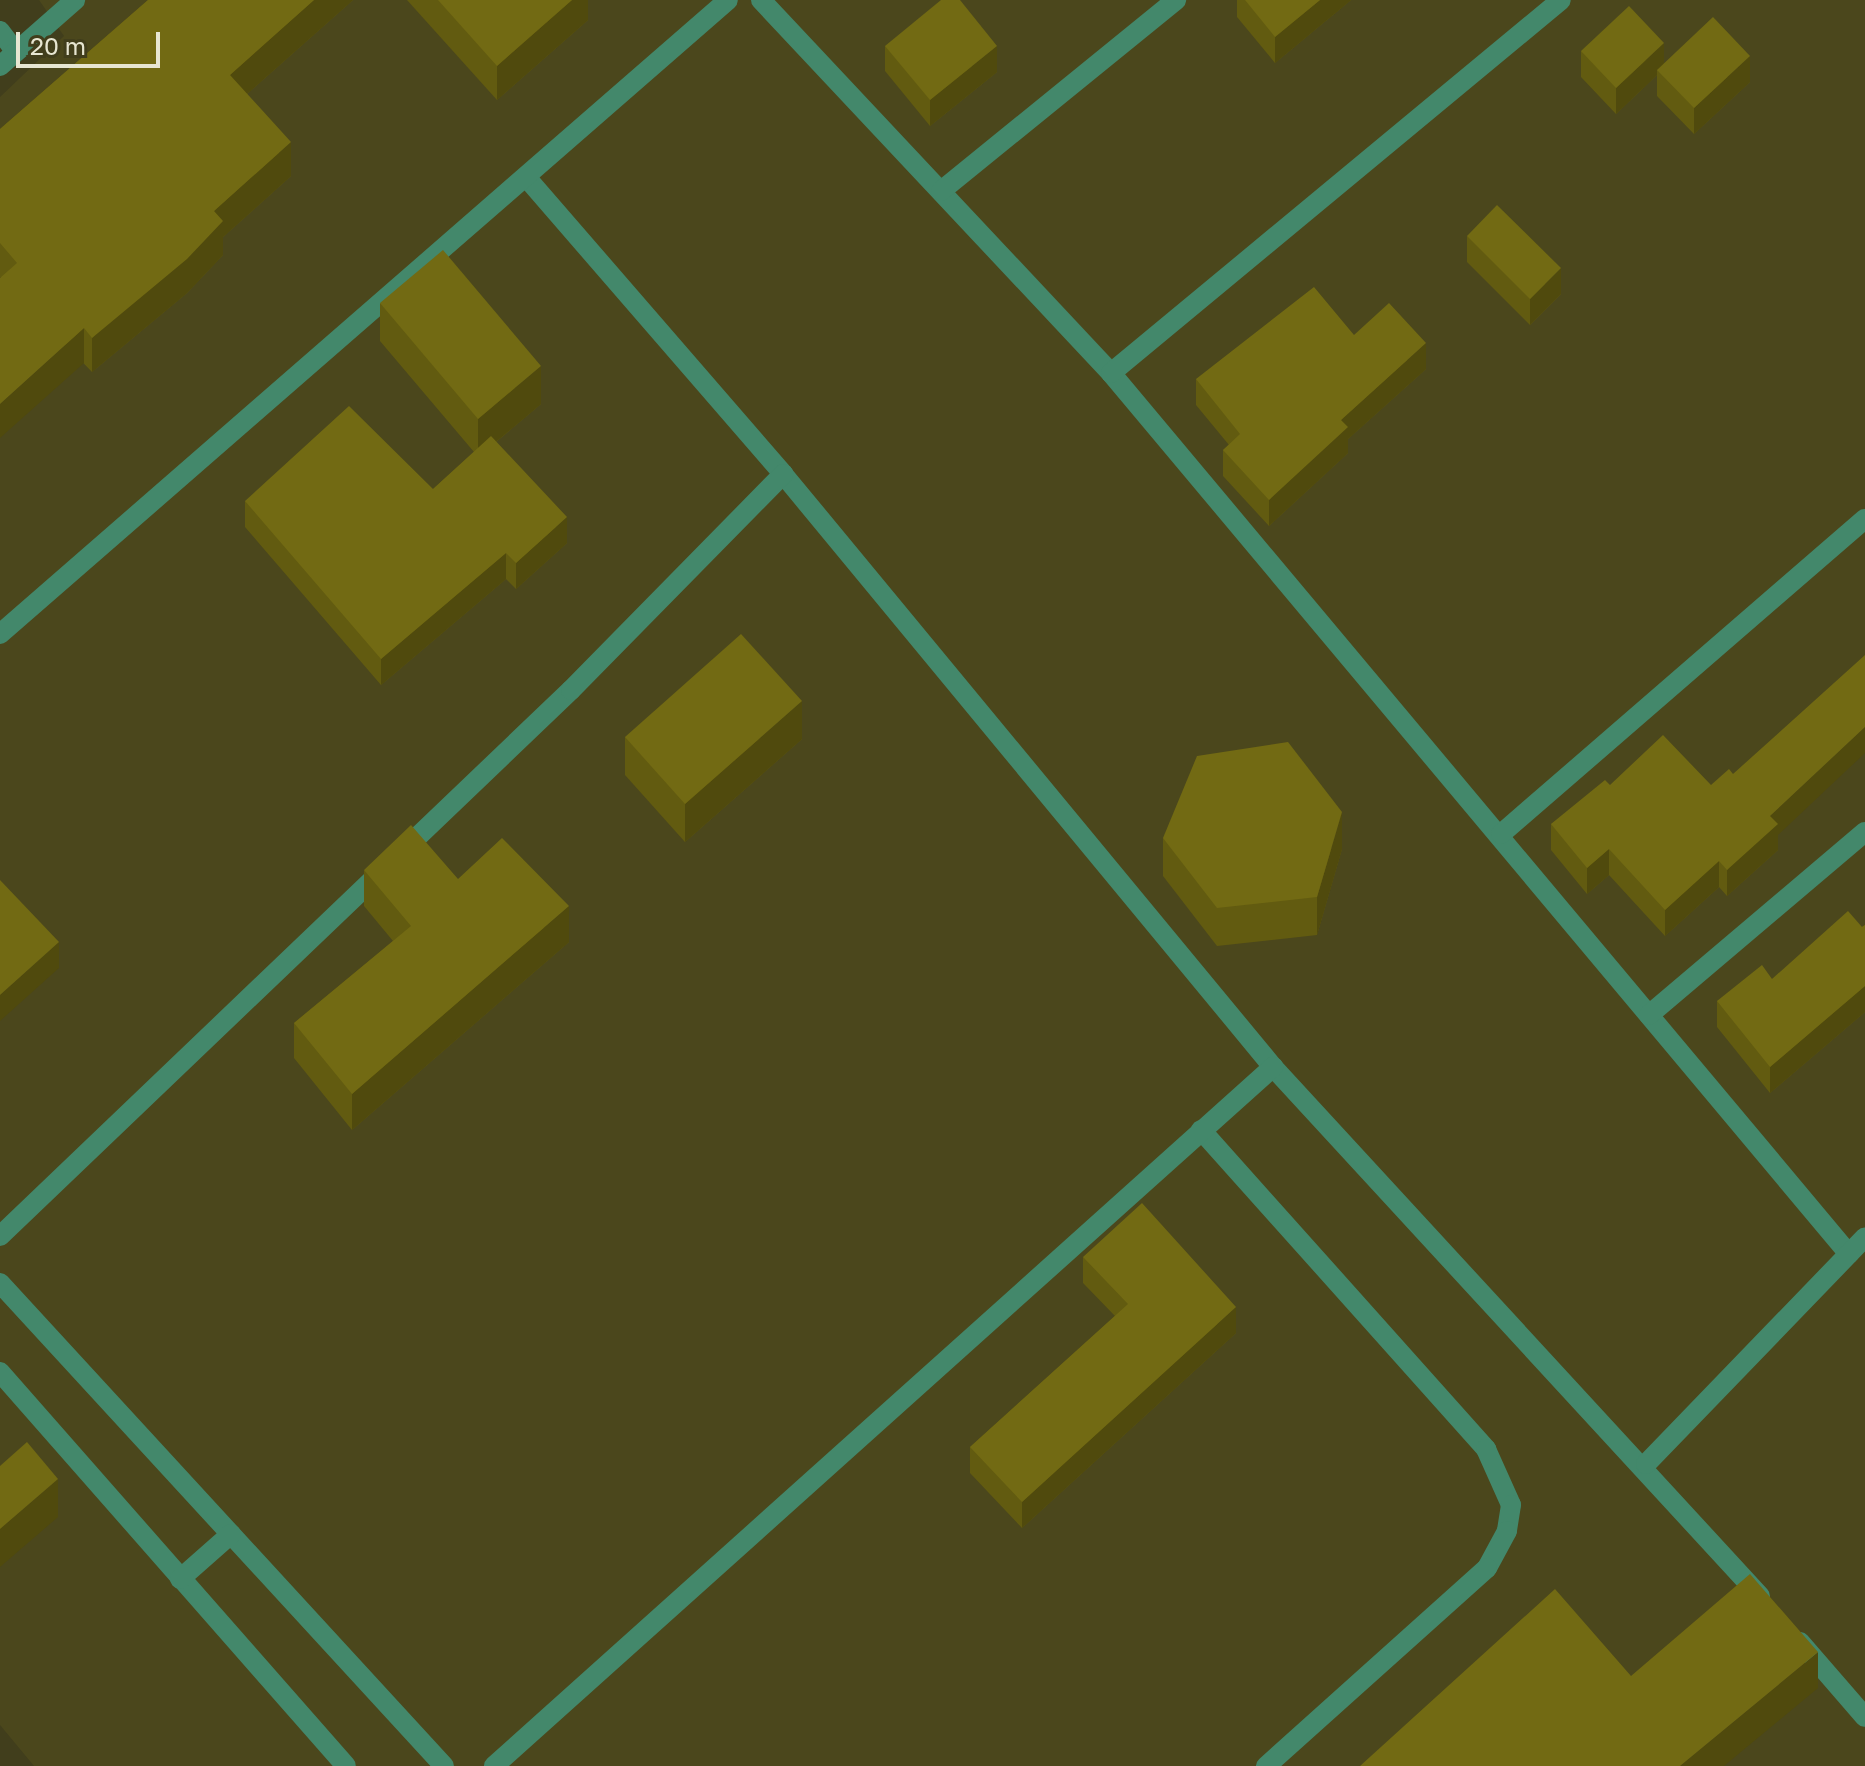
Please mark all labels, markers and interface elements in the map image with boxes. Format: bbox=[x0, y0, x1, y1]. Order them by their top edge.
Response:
scale bar bbox=[20, 16, 164, 66]
text: 20 m bbox=[30, 31, 86, 60]

